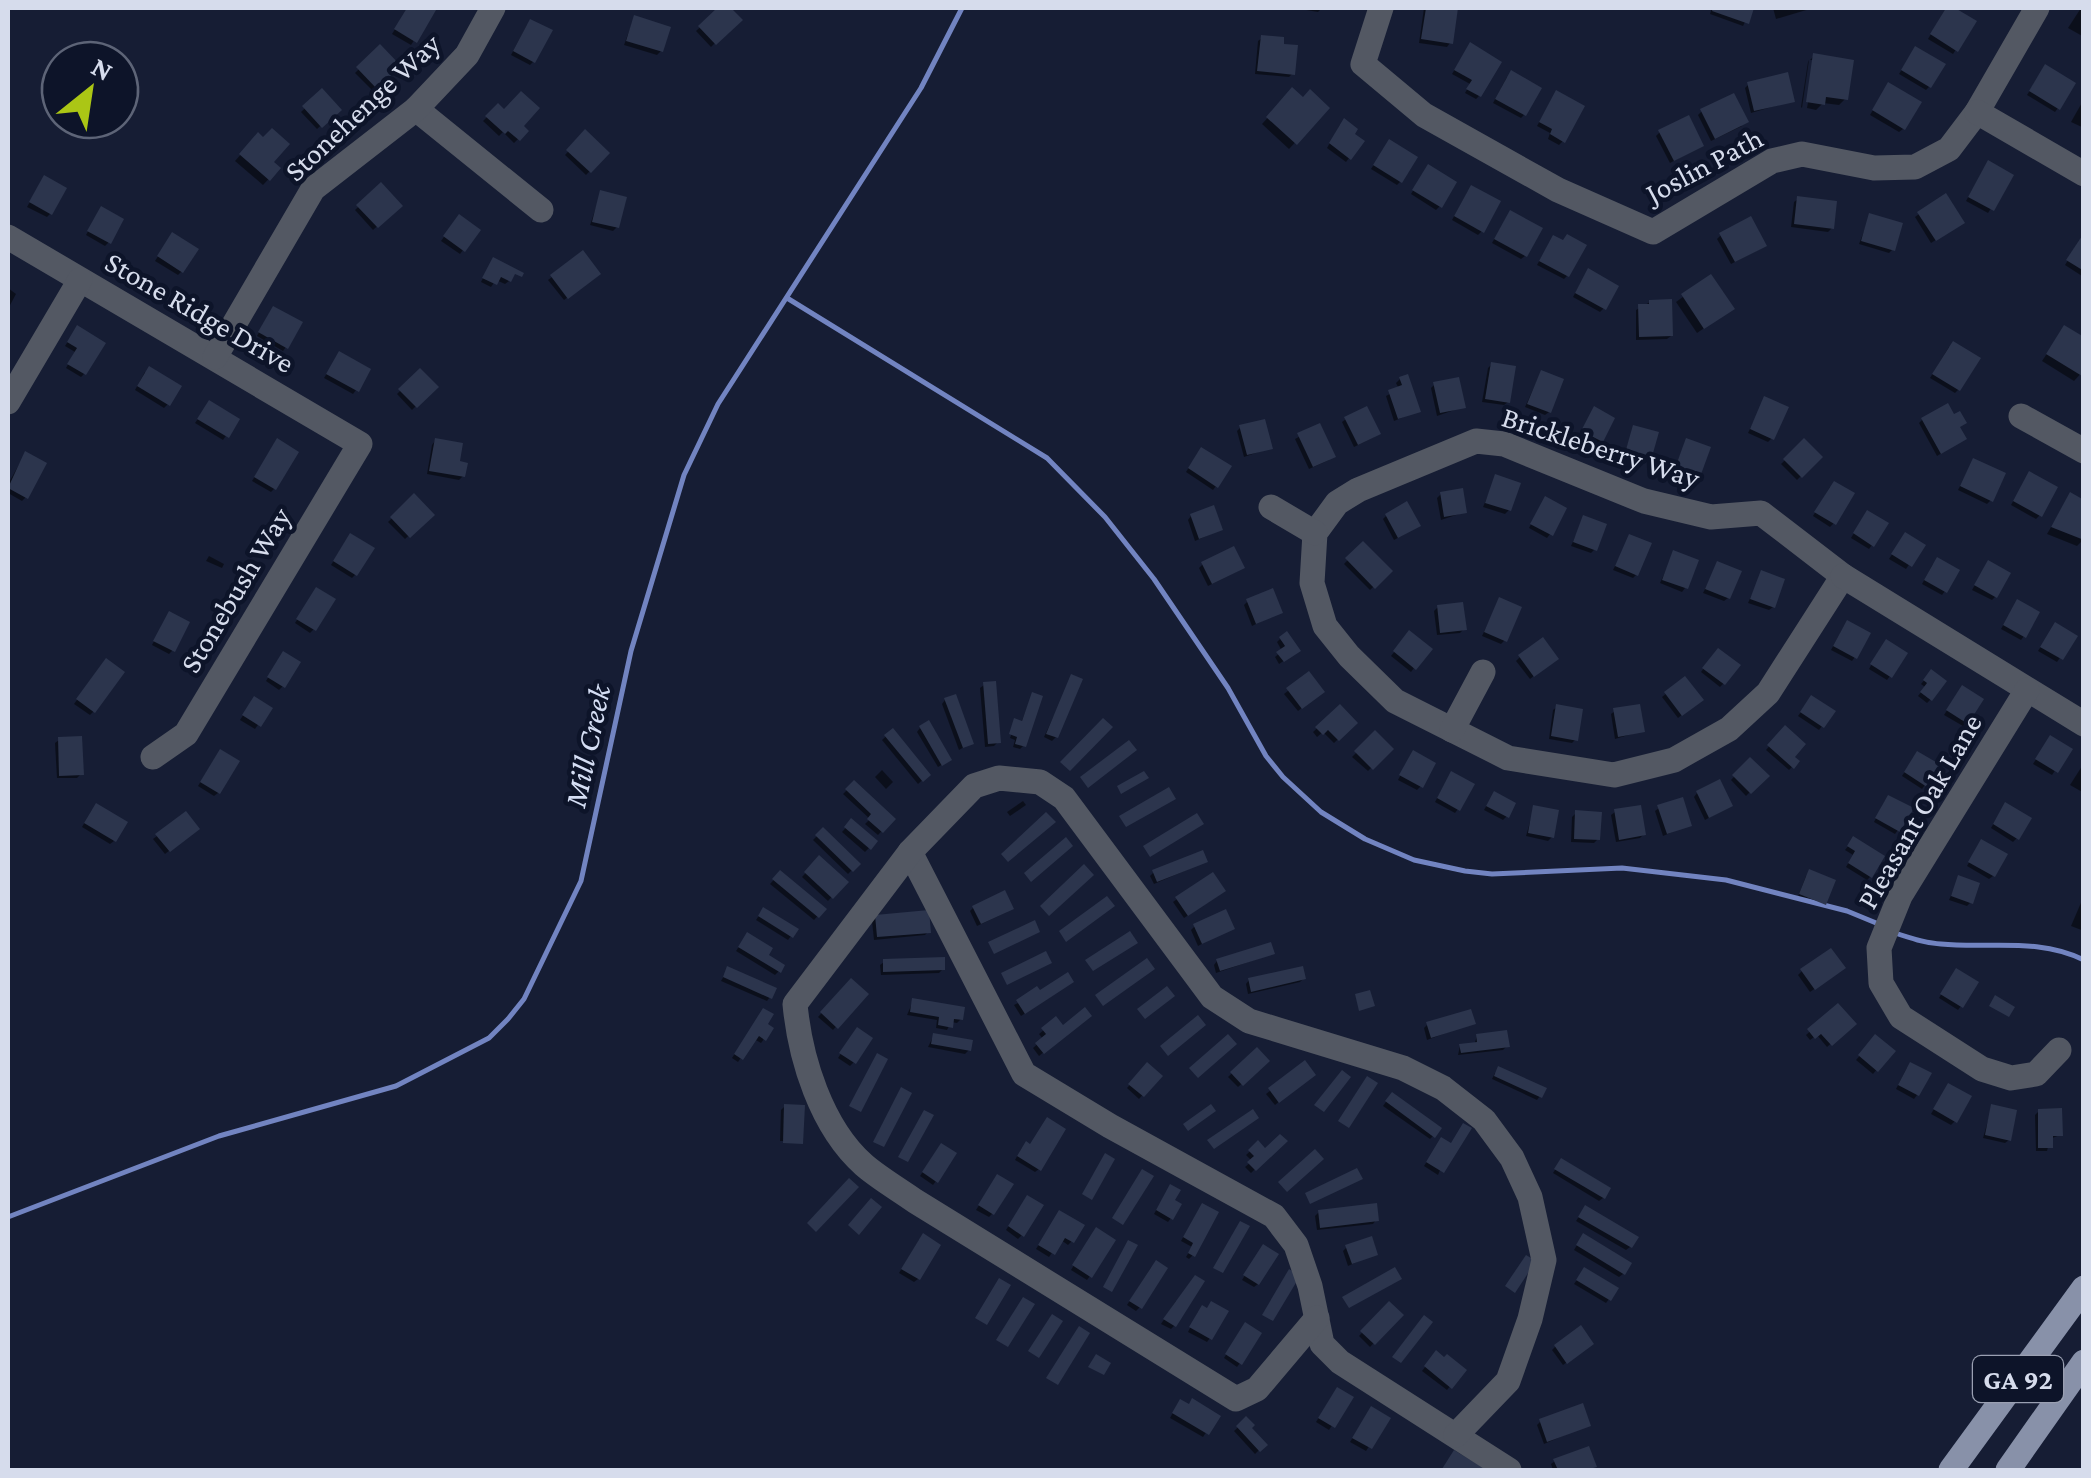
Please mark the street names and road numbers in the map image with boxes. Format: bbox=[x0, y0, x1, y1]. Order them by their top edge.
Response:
street label: Stonehenge Way bbox=[278, 27, 447, 188]
street label: Joslin Path bbox=[1637, 120, 1768, 211]
street label: Stone Ridge Drive bbox=[99, 245, 300, 380]
street label: Brickleberry Way bbox=[1498, 400, 1704, 495]
street label: Stonebush Way bbox=[173, 501, 298, 679]
street label: Pleasant Oak Lane bbox=[1850, 708, 1988, 914]
road number: GA 92 bbox=[1973, 1356, 2063, 1402]

